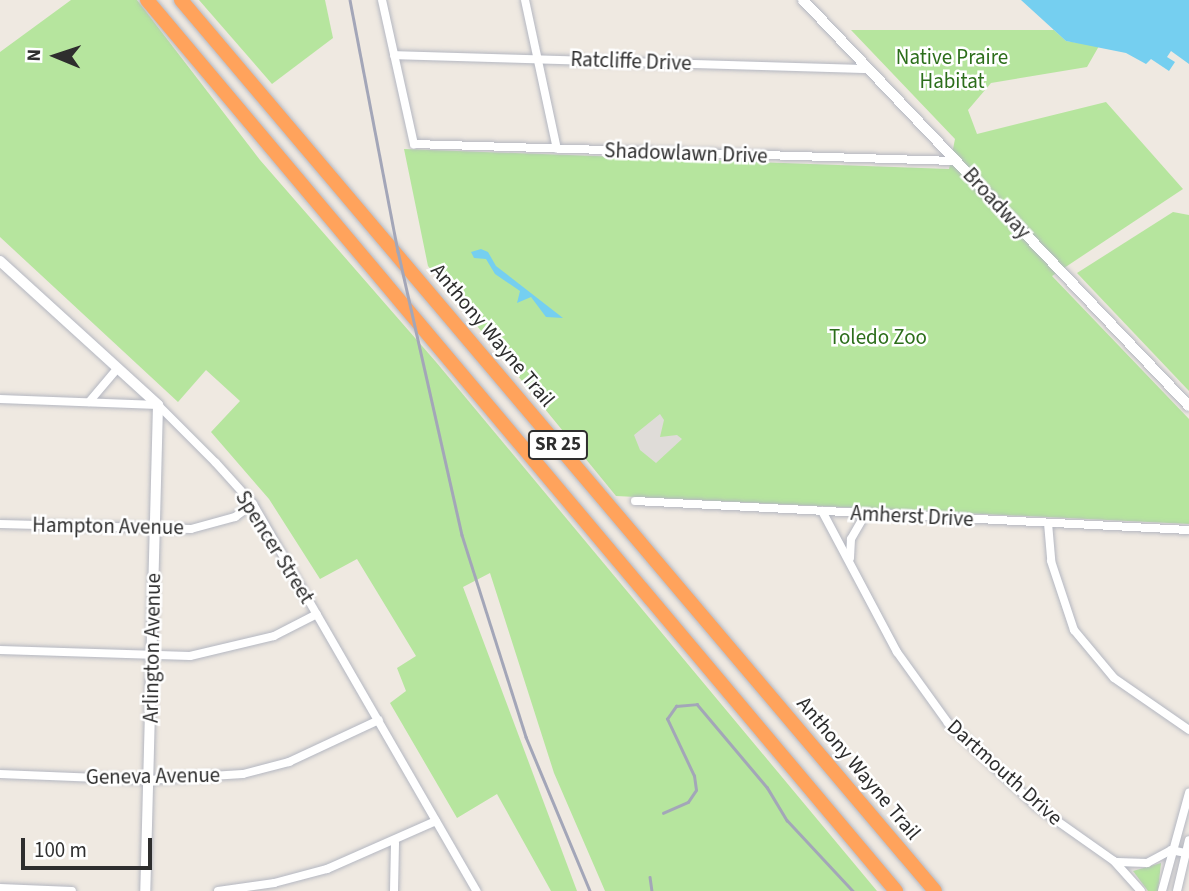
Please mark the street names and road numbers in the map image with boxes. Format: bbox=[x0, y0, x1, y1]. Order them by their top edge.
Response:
street label: Ratcliffe Drive bbox=[570, 46, 692, 76]
street label: Shadowlawn Drive bbox=[604, 138, 768, 168]
street label: Broadway bbox=[958, 162, 1036, 244]
street label: Anthony Wayne Trail bbox=[426, 258, 560, 412]
road number: SR 25 bbox=[526, 430, 590, 460]
street label: Spencer Street bbox=[230, 486, 320, 608]
street label: Amherst Drive bbox=[850, 500, 974, 532]
street label: Hampton Avenue bbox=[32, 512, 184, 540]
street label: Arlington Avenue bbox=[138, 573, 166, 723]
street label: Anthony Wayne Trail bbox=[792, 691, 926, 845]
street label: Dartmouth Drive bbox=[942, 714, 1068, 830]
street label: Geneva Avenue bbox=[86, 762, 220, 790]

